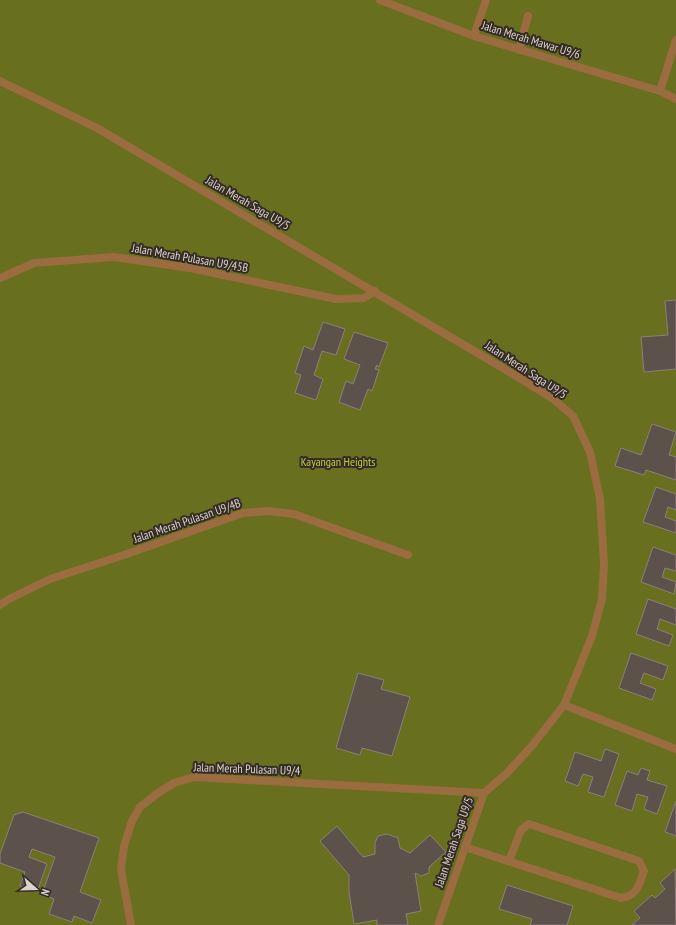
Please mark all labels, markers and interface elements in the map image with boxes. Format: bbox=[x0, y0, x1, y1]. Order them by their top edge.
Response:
street label: Jalan Merah Mawar U9/6 bbox=[479, 17, 582, 62]
street label: Jalan Merah Saga U9/5 bbox=[203, 172, 293, 233]
street label: Jalan Merah Pulasan U9/45B bbox=[130, 240, 250, 275]
street label: Jalan Merah Saga U9/5 bbox=[482, 337, 570, 402]
park label: Kayangan Heights bbox=[301, 454, 375, 469]
street label: Jalan Merah Pulasan U9/4B bbox=[130, 495, 243, 546]
street label: Jalan Merah Pulasan U9/4 bbox=[192, 759, 301, 778]
street label: Jalan Merah Saga U9/5 bbox=[431, 795, 476, 890]
north arrow bbox=[16, 869, 56, 909]
text: N bbox=[38, 887, 53, 898]

